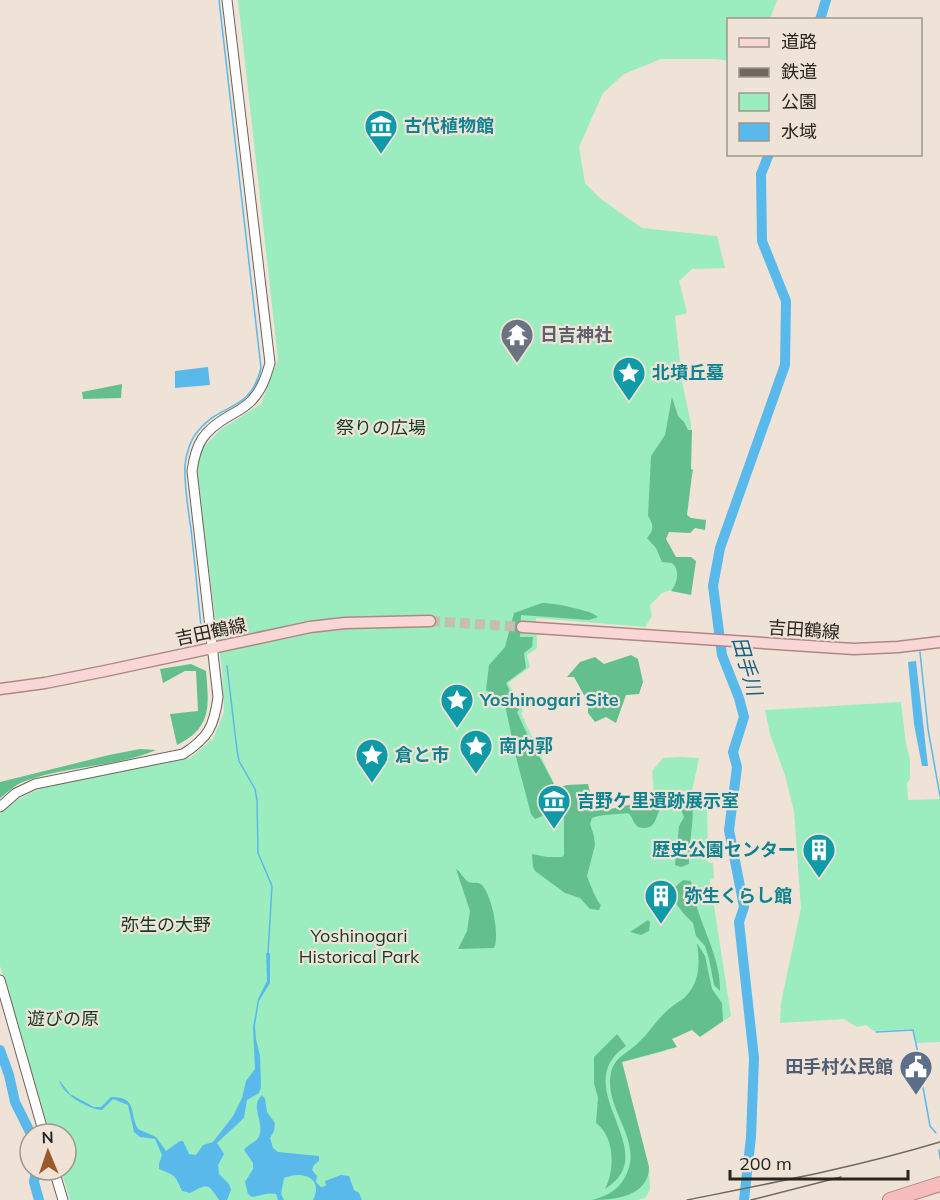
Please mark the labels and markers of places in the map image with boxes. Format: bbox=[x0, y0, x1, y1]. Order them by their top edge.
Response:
museum icon: 古代植物館 bbox=[363, 108, 399, 155]
place label: 古代植物館 bbox=[404, 114, 494, 137]
temple icon: 日吉神社 bbox=[499, 317, 535, 364]
place label: 日吉神社 bbox=[540, 323, 612, 346]
place icon: 北墳丘墓 bbox=[611, 355, 647, 402]
place label: 北墳丘墓 bbox=[652, 361, 724, 384]
place icon: Yoshinogari Site bbox=[439, 682, 475, 729]
place label: Yoshinogari Site bbox=[479, 688, 619, 711]
place icon: 南内郭 bbox=[458, 728, 494, 775]
place label: 南内郭 bbox=[499, 734, 553, 757]
place icon: 倉と市 bbox=[354, 737, 390, 784]
place label: 倉と市 bbox=[395, 743, 449, 766]
museum icon: 吉野ケ里遺跡展示室 bbox=[536, 783, 572, 830]
place label: 吉野ケ里遺跡展示室 bbox=[577, 789, 739, 812]
building icon: 歴史公園センター bbox=[801, 832, 837, 879]
place label: 歴史公園センター bbox=[652, 838, 796, 861]
building icon: 弥生くらし館 bbox=[643, 878, 679, 925]
place label: 弥生くらし館 bbox=[684, 884, 792, 907]
public building icon: 田手村公民館 bbox=[898, 1049, 934, 1096]
place label: 田手村公民館 bbox=[785, 1055, 893, 1078]

